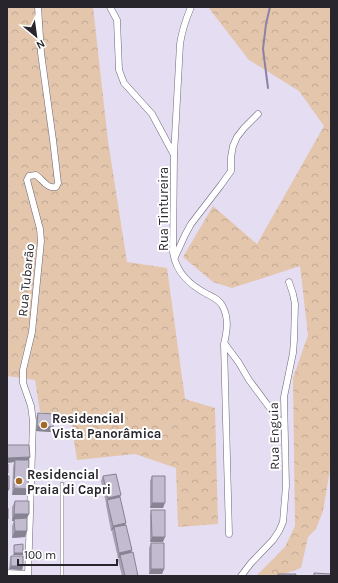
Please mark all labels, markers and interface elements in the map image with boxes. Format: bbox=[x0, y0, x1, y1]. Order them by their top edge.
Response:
north arrow bbox=[16, 16, 56, 56]
text: N bbox=[34, 37, 47, 52]
street label: Rua Tintureira bbox=[156, 167, 171, 251]
street label: Rua Tubarão bbox=[15, 243, 37, 317]
street label: Rua Enguia bbox=[266, 402, 282, 470]
place label: Residencial Vista Panorâmica bbox=[52, 411, 161, 441]
marker: Residencial Vista Panorâmica bbox=[39, 420, 49, 430]
place label: Residencial Praia di Capri bbox=[27, 467, 111, 497]
marker: Residencial Praia di Capri bbox=[14, 476, 24, 486]
scale bar bbox=[18, 541, 117, 567]
text: 100 m bbox=[24, 548, 56, 562]

